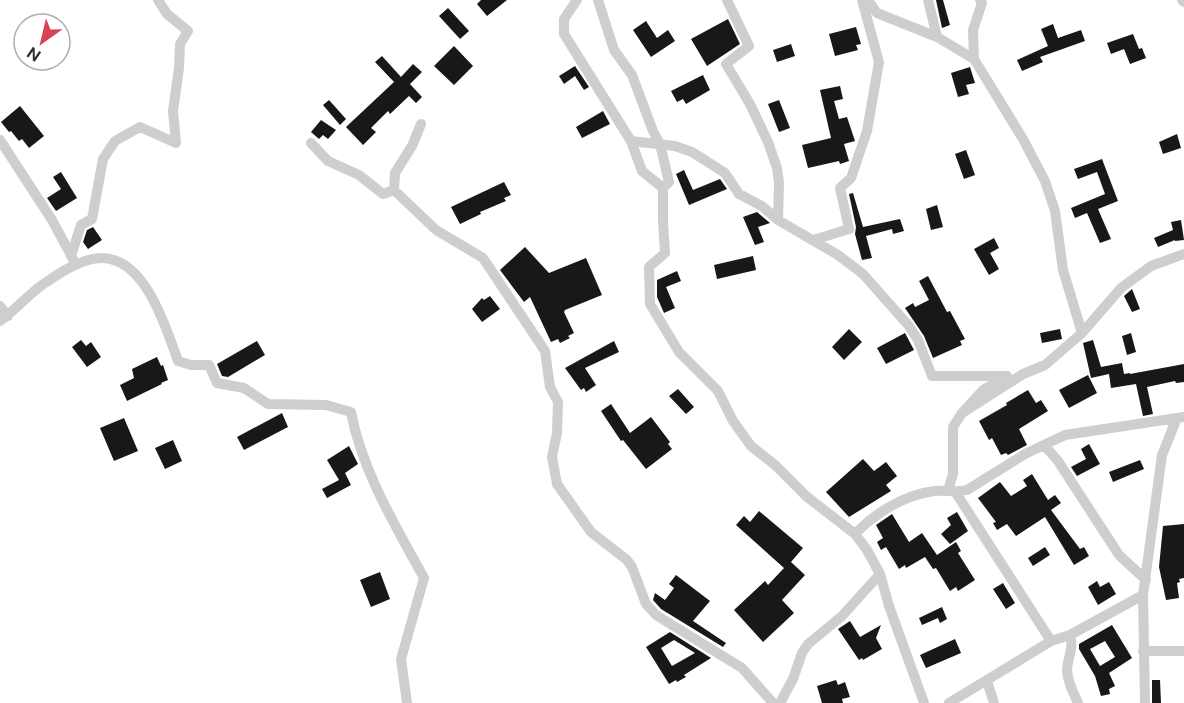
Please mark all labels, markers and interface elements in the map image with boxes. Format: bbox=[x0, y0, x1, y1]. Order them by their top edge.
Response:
north arrow bbox=[12, 12, 72, 72]
text: N bbox=[23, 43, 44, 65]

